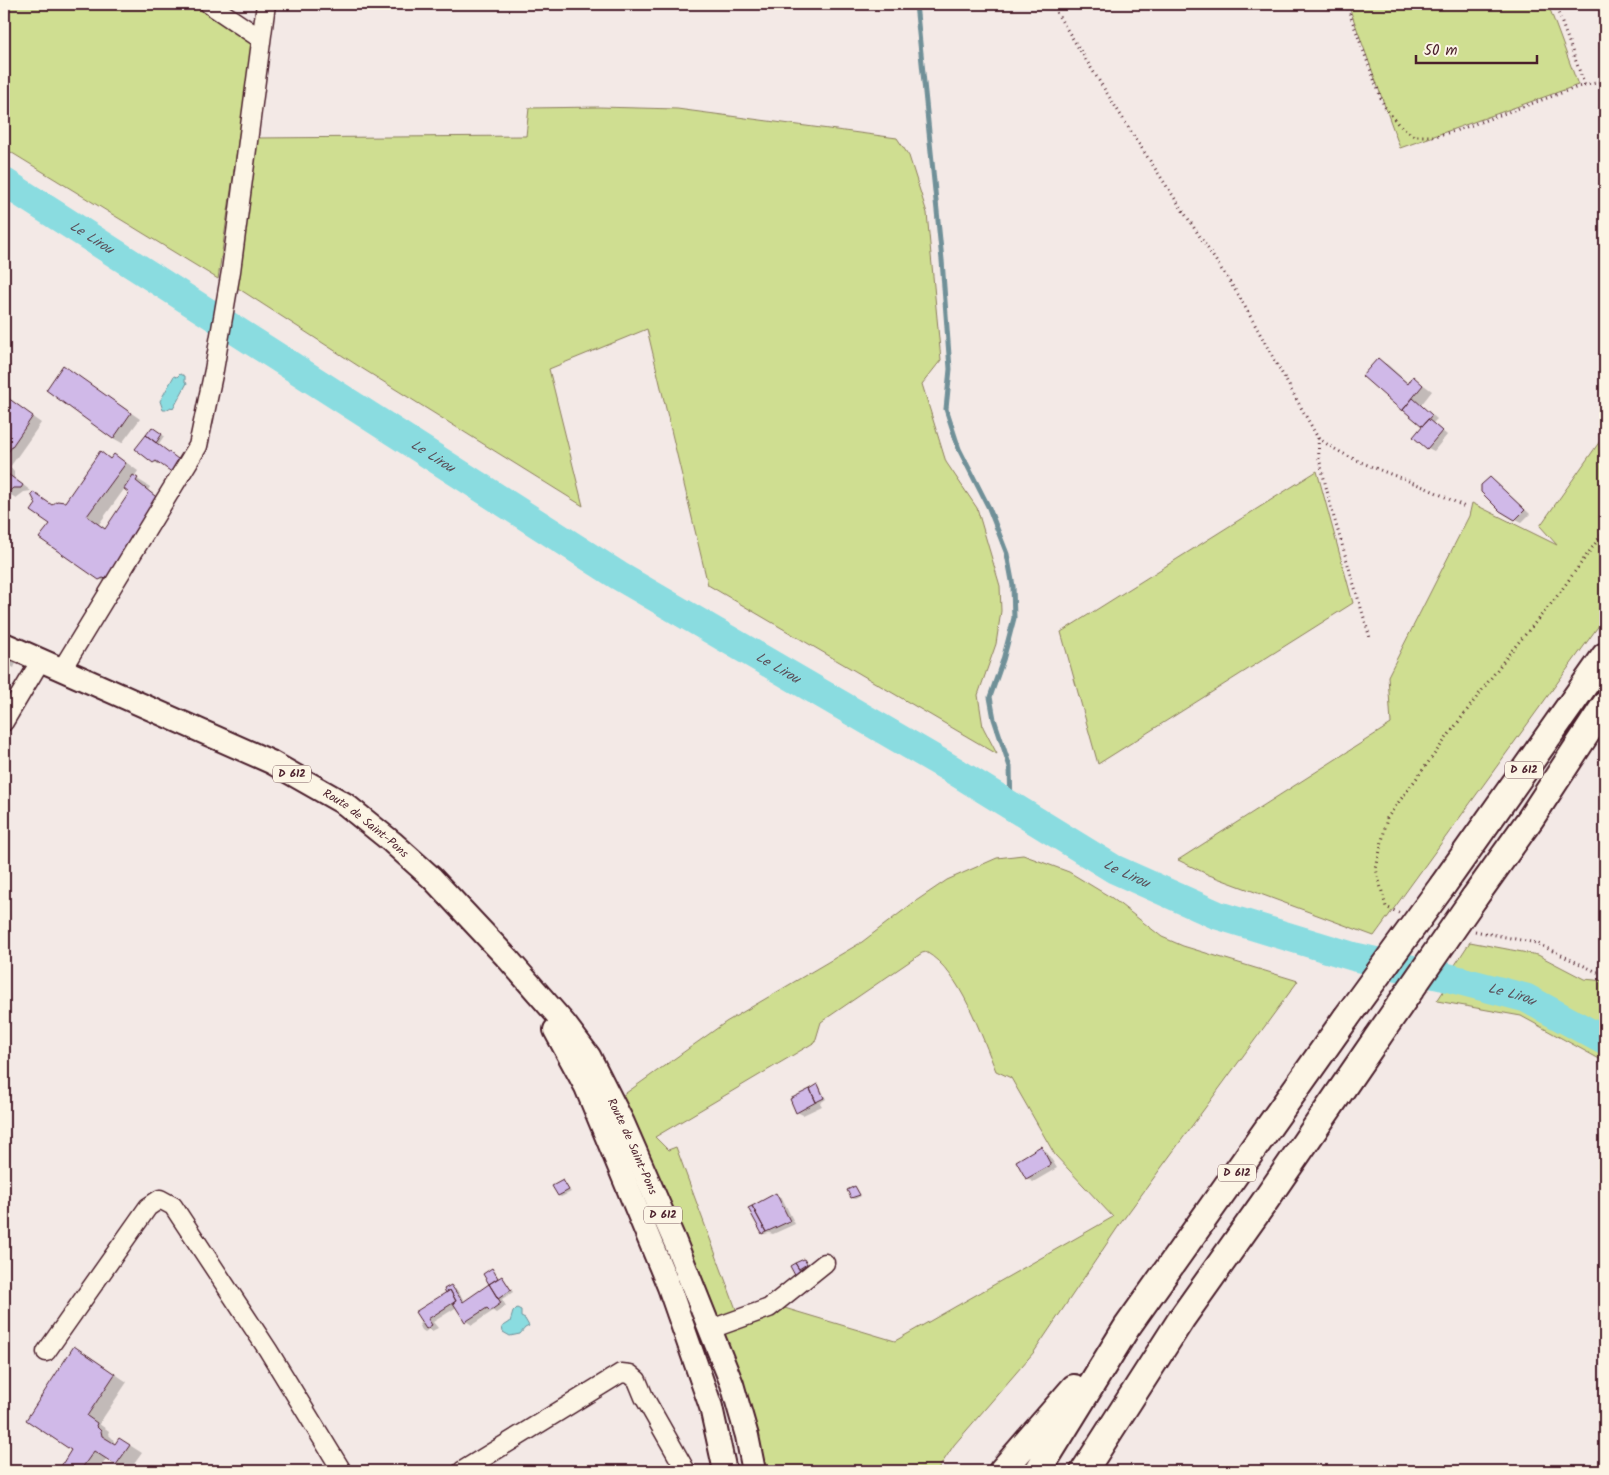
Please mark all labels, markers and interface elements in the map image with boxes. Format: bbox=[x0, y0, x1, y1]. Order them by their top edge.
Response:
scale bar bbox=[1416, 32, 1538, 64]
text: 50 m bbox=[1424, 39, 1458, 63]
water label: Le Lirou bbox=[65, 216, 120, 262]
water label: Le Lirou bbox=[406, 434, 461, 480]
water label: Le Lirou bbox=[751, 647, 806, 691]
road number: D 612 bbox=[1505, 762, 1543, 778]
road number: D 612 bbox=[273, 766, 311, 782]
street label: Route de Saint-Pons bbox=[319, 784, 413, 862]
water label: Le Lirou bbox=[1099, 854, 1155, 895]
water label: Le Lirou bbox=[1486, 978, 1542, 1013]
street label: Route de Saint-Pons bbox=[602, 1095, 663, 1198]
road number: D 612 bbox=[1218, 1164, 1256, 1182]
road number: D 612 bbox=[644, 1206, 682, 1224]

